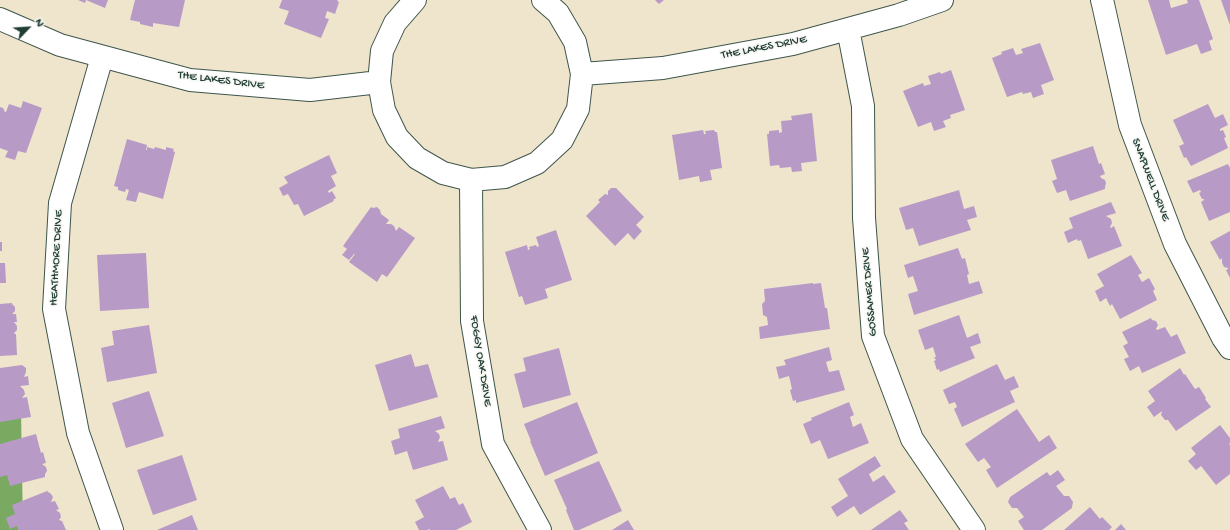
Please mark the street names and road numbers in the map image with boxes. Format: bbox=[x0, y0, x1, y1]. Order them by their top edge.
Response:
street label: THE LAKES DRIVE bbox=[720, 33, 808, 63]
street label: THE LAKES DRIVE bbox=[177, 69, 265, 93]
street label: SNAPWELL DRIVE bbox=[1128, 137, 1172, 223]
street label: HEATHMORE DRIVE bbox=[47, 210, 67, 306]
street label: GOSSAMER DRIVE bbox=[859, 247, 881, 337]
street label: FOGGY OAK DRIVE bbox=[466, 315, 494, 407]

